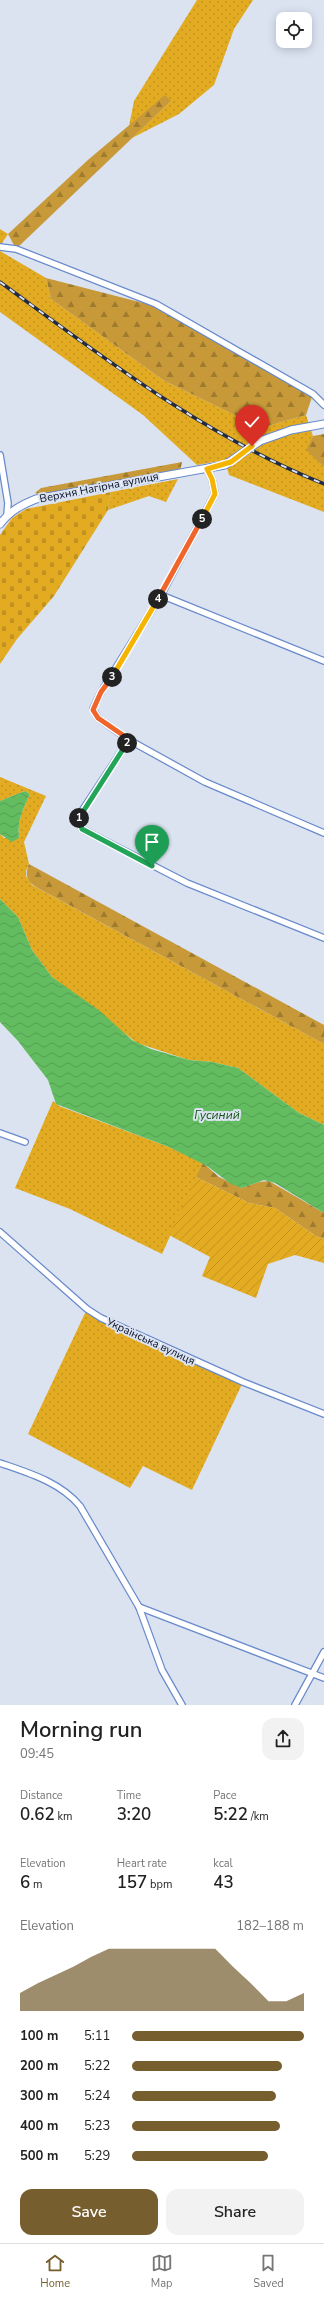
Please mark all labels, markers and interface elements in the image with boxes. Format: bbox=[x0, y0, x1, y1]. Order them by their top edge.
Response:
map controls bbox=[276, 12, 312, 48]
button: locate bbox=[276, 12, 312, 48]
pin bbox=[235, 405, 269, 446]
icon: check bbox=[241, 411, 263, 433]
street label: Верхня Нагірна вулиця bbox=[38, 469, 160, 506]
pin: 5 bbox=[192, 509, 212, 529]
text: 5 bbox=[199, 511, 205, 526]
pin: 4 bbox=[148, 589, 168, 609]
text: 4 bbox=[155, 591, 161, 606]
pin: 3 bbox=[102, 667, 122, 687]
text: 3 bbox=[109, 669, 115, 684]
pin: 2 bbox=[117, 733, 137, 753]
text: 2 bbox=[124, 735, 130, 750]
pin: 1 bbox=[69, 808, 89, 828]
text: 1 bbox=[76, 810, 82, 825]
pin bbox=[135, 825, 169, 866]
icon: arrive bbox=[141, 831, 163, 853]
water label: Гусиний bbox=[194, 1107, 240, 1123]
street label: Українська вулиця bbox=[103, 1314, 198, 1369]
text: Morning run bbox=[20, 1715, 143, 1745]
button: share bbox=[262, 1718, 304, 1760]
text: 09:45 bbox=[20, 1745, 54, 1763]
text: Distance bbox=[20, 1788, 63, 1803]
text: Time bbox=[117, 1788, 141, 1803]
text: Pace bbox=[213, 1788, 237, 1803]
text: 0.62 bbox=[20, 1803, 55, 1826]
text: 3:20 bbox=[117, 1803, 151, 1826]
text: 5:22 bbox=[213, 1803, 248, 1826]
text: km bbox=[55, 1809, 72, 1824]
text: /km bbox=[248, 1809, 269, 1824]
text: Elevation bbox=[20, 1856, 66, 1871]
text: Heart rate bbox=[117, 1856, 167, 1871]
text: kcal bbox=[213, 1856, 233, 1871]
text: 6 bbox=[20, 1871, 30, 1894]
text: 157 bbox=[117, 1871, 147, 1894]
text: 43 bbox=[213, 1871, 234, 1894]
text: m bbox=[30, 1877, 42, 1892]
text: bpm bbox=[147, 1877, 172, 1892]
text: Elevation bbox=[20, 1917, 74, 1935]
text: 182–188 m bbox=[236, 1917, 304, 1935]
text: 100 m bbox=[20, 2027, 58, 2045]
text: 5:11 bbox=[84, 2027, 110, 2045]
text: 200 m bbox=[20, 2057, 58, 2075]
text: 5:22 bbox=[84, 2057, 110, 2075]
text: 300 m bbox=[20, 2087, 58, 2105]
text: 5:24 bbox=[84, 2087, 110, 2105]
text: 400 m bbox=[20, 2117, 58, 2135]
text: 5:23 bbox=[84, 2117, 110, 2135]
text: 500 m bbox=[20, 2147, 58, 2165]
text: 5:29 bbox=[84, 2147, 110, 2165]
button: Save bbox=[20, 2189, 158, 2235]
button: Share bbox=[166, 2189, 304, 2235]
tab: Home bbox=[40, 2252, 70, 2291]
tab: Map bbox=[151, 2252, 173, 2291]
tab: Saved bbox=[253, 2252, 284, 2291]

